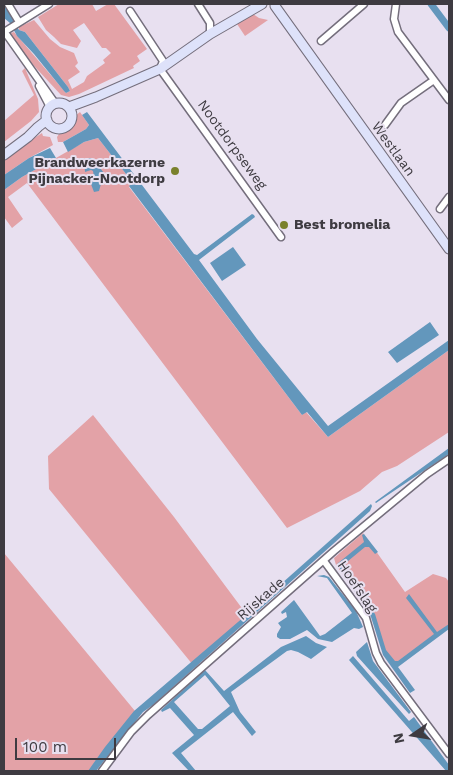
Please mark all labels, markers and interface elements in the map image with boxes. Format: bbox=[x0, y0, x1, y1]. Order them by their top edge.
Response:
street label: Nootdorpseweg bbox=[194, 97, 270, 193]
street label: Westlaan bbox=[368, 119, 418, 179]
place label: Brandweerkazerne Pijnacker-Nootdorp bbox=[28, 155, 165, 188]
marker: Brandweerkazerne Pijnacker-Nootdorp bbox=[169, 165, 181, 177]
place label: Best bromelia bbox=[294, 217, 390, 233]
marker: Best bromelia bbox=[278, 219, 290, 231]
street label: Hoefslag bbox=[334, 558, 380, 616]
street label: Rijskade bbox=[234, 574, 288, 624]
north arrow bbox=[388, 710, 438, 760]
scale bar bbox=[18, 728, 119, 760]
text: N bbox=[389, 732, 407, 745]
text: 100 m bbox=[23, 738, 67, 756]

